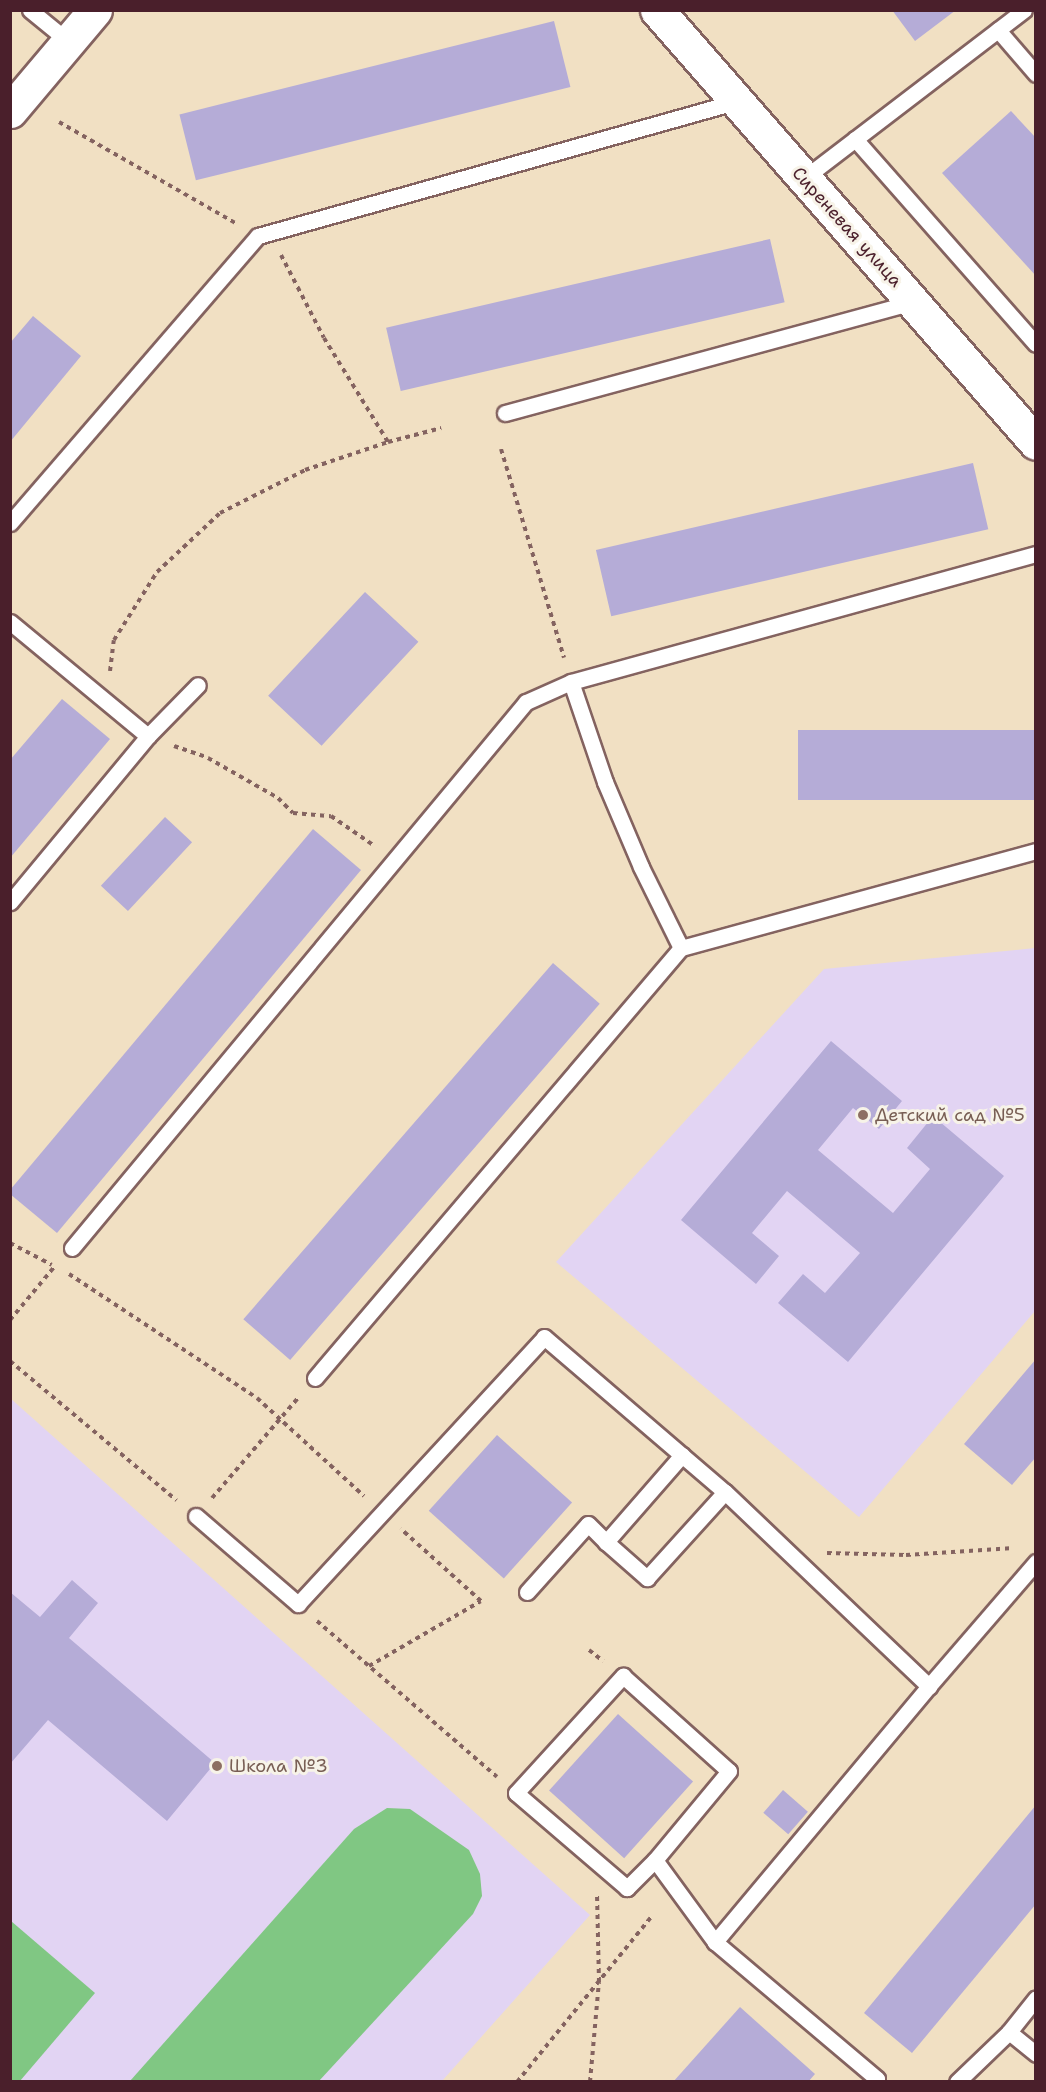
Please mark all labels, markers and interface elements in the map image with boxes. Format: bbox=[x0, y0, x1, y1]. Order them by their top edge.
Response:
street label: Сиреневая улица bbox=[787, 162, 907, 292]
place label: Детский сад №5 bbox=[875, 1104, 1025, 1126]
marker: Детский сад №5 bbox=[856, 1108, 870, 1122]
place label: Школа №3 bbox=[229, 1755, 328, 1777]
marker: Школа №3 bbox=[210, 1759, 224, 1773]

